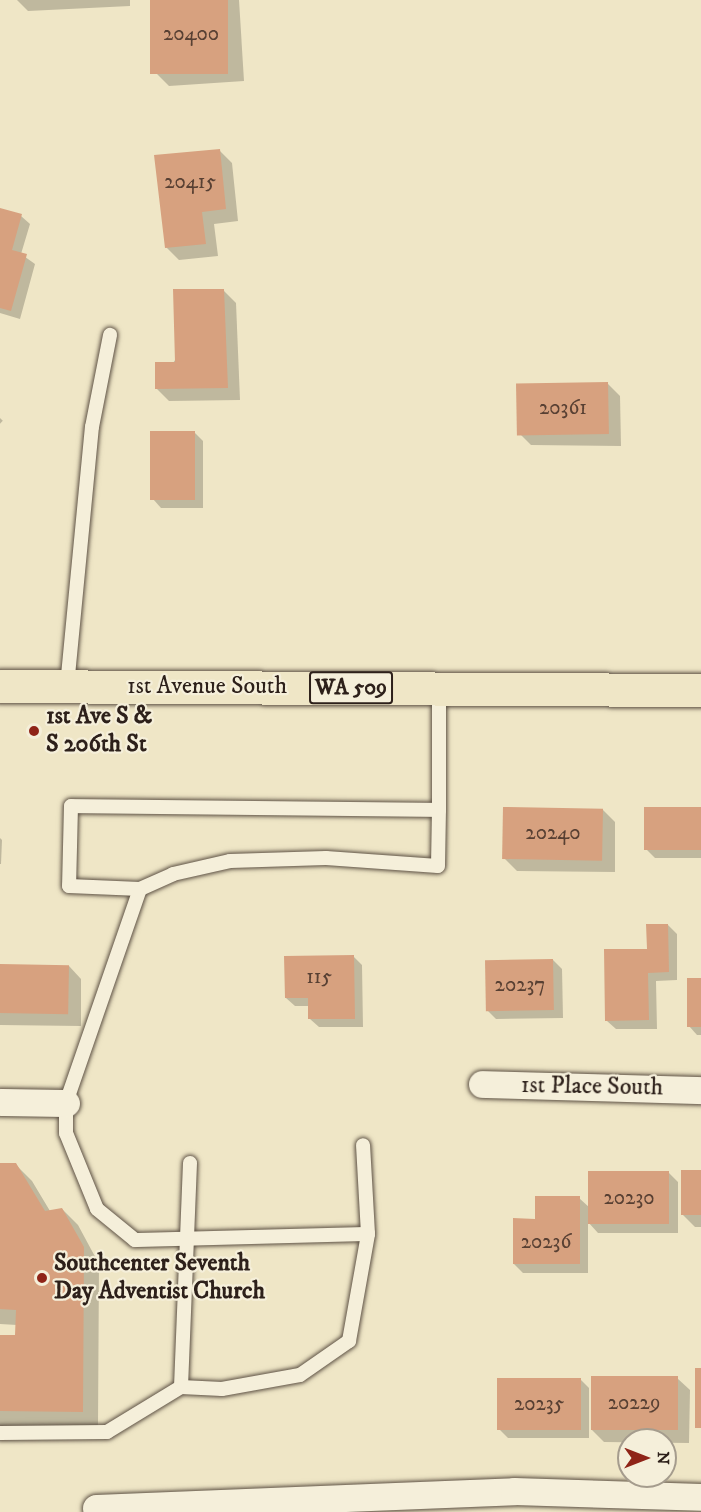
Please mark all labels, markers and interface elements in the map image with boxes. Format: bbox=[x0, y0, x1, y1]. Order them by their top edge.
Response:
house number: 20400 bbox=[163, 21, 219, 47]
house number: 20415 bbox=[164, 169, 216, 195]
house number: 20361 bbox=[539, 395, 587, 421]
road number: WA 509 bbox=[309, 669, 393, 707]
street label: 1st Avenue South bbox=[127, 673, 287, 701]
place label: 1st Ave S & S 206th St bbox=[46, 703, 152, 759]
marker: 1st Ave S & S 206th St bbox=[27, 724, 41, 738]
house number: 20240 bbox=[525, 820, 581, 846]
house number: 115 bbox=[306, 964, 332, 990]
house number: 20237 bbox=[495, 972, 545, 998]
street label: 1st Place South bbox=[521, 1071, 663, 1103]
house number: 20230 bbox=[603, 1185, 655, 1211]
house number: 20236 bbox=[521, 1229, 571, 1255]
place label: Southcenter Seventh Day Adventist Church bbox=[54, 1250, 265, 1306]
marker: Southcenter Seventh Day Adventist Church bbox=[35, 1271, 49, 1285]
house number: 20229 bbox=[608, 1390, 660, 1416]
house number: 20235 bbox=[514, 1391, 564, 1417]
north arrow bbox=[617, 1428, 677, 1488]
text: N bbox=[653, 1451, 673, 1465]

